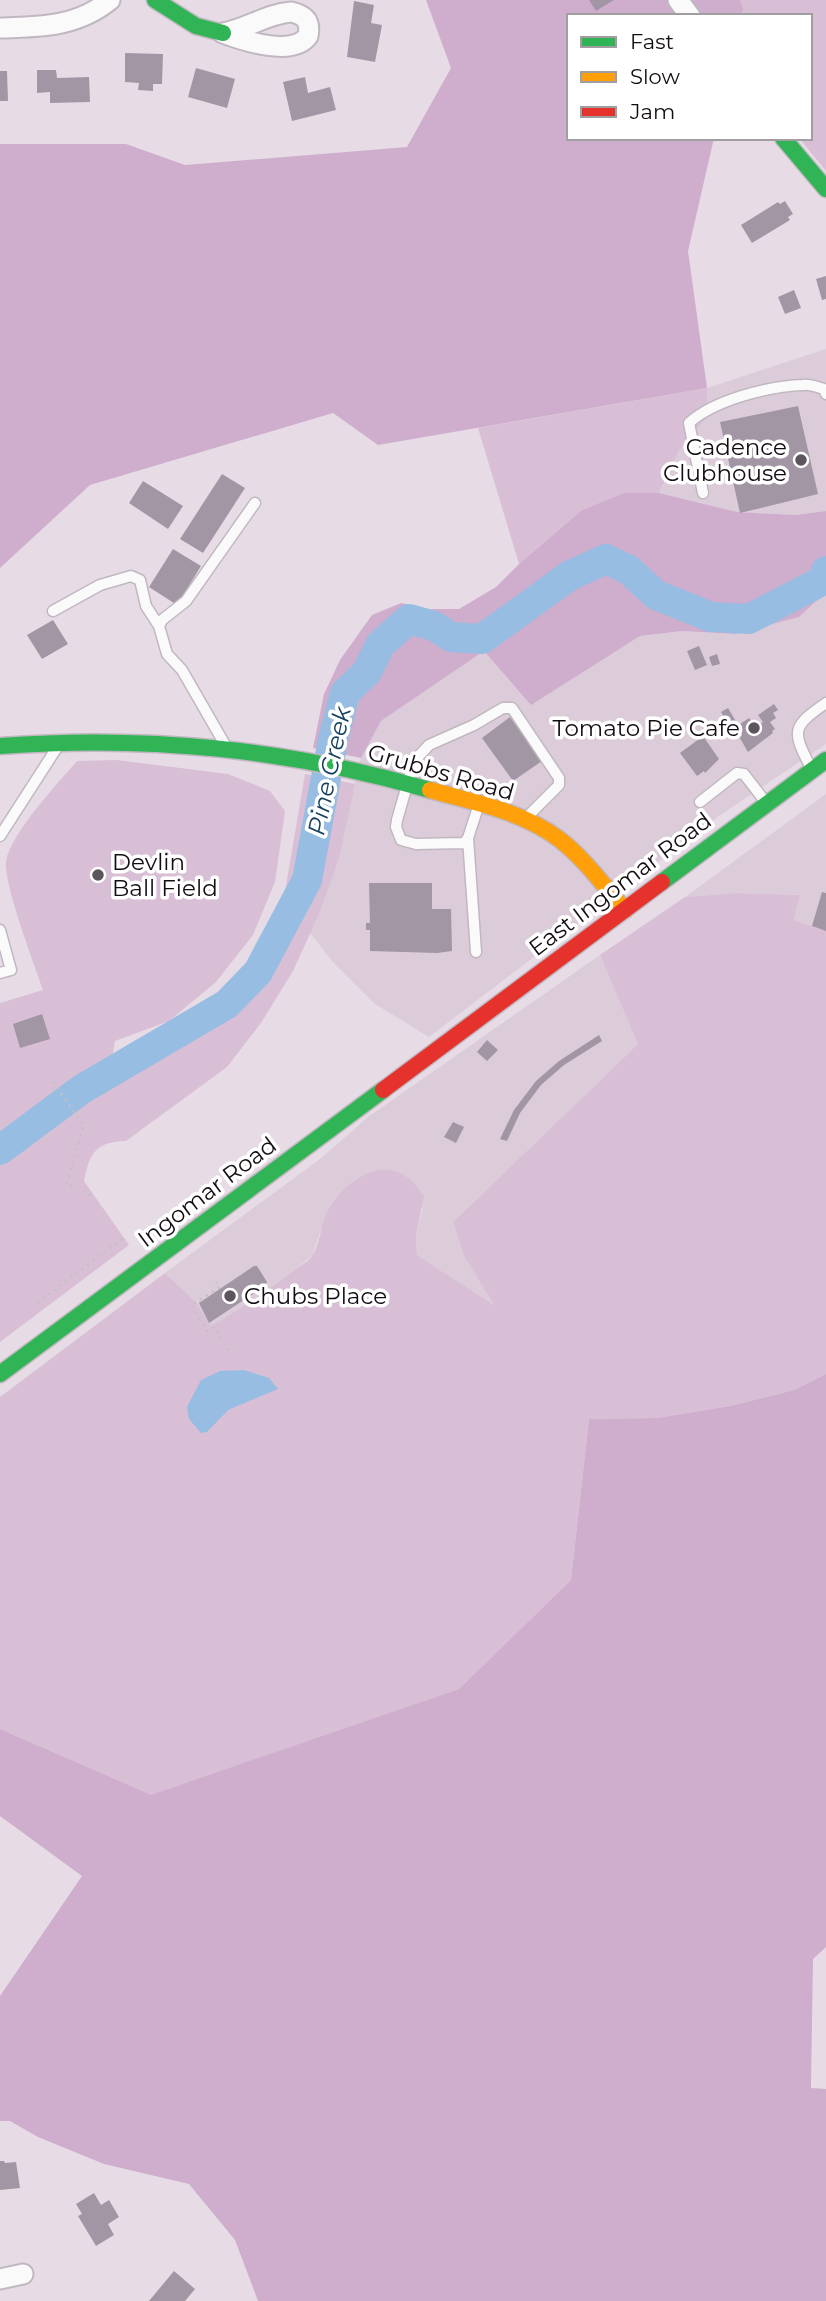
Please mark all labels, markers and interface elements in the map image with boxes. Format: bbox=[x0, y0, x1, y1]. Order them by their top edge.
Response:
legend bbox=[567, 14, 812, 140]
text: Fast bbox=[630, 29, 674, 54]
text: Slow bbox=[630, 64, 680, 89]
text: Jam bbox=[629, 99, 675, 124]
place label: Cadence Clubhouse bbox=[663, 433, 787, 487]
marker: Cadence Clubhouse bbox=[793, 452, 809, 468]
water label: Pine Creek bbox=[301, 702, 357, 838]
place label: Tomato Pie Cafe bbox=[553, 714, 740, 742]
marker: Tomato Pie Cafe bbox=[746, 720, 762, 736]
street label: Grubbs Road bbox=[365, 738, 517, 806]
street label: East Ingomar Road bbox=[523, 806, 717, 962]
place label: Devlin Ball Field bbox=[112, 848, 218, 902]
marker: Devlin Ball Field bbox=[90, 867, 106, 883]
street label: Ingomar Road bbox=[132, 1131, 282, 1253]
place label: Chubs Place bbox=[244, 1282, 387, 1310]
marker: Chubs Place bbox=[222, 1288, 238, 1304]

